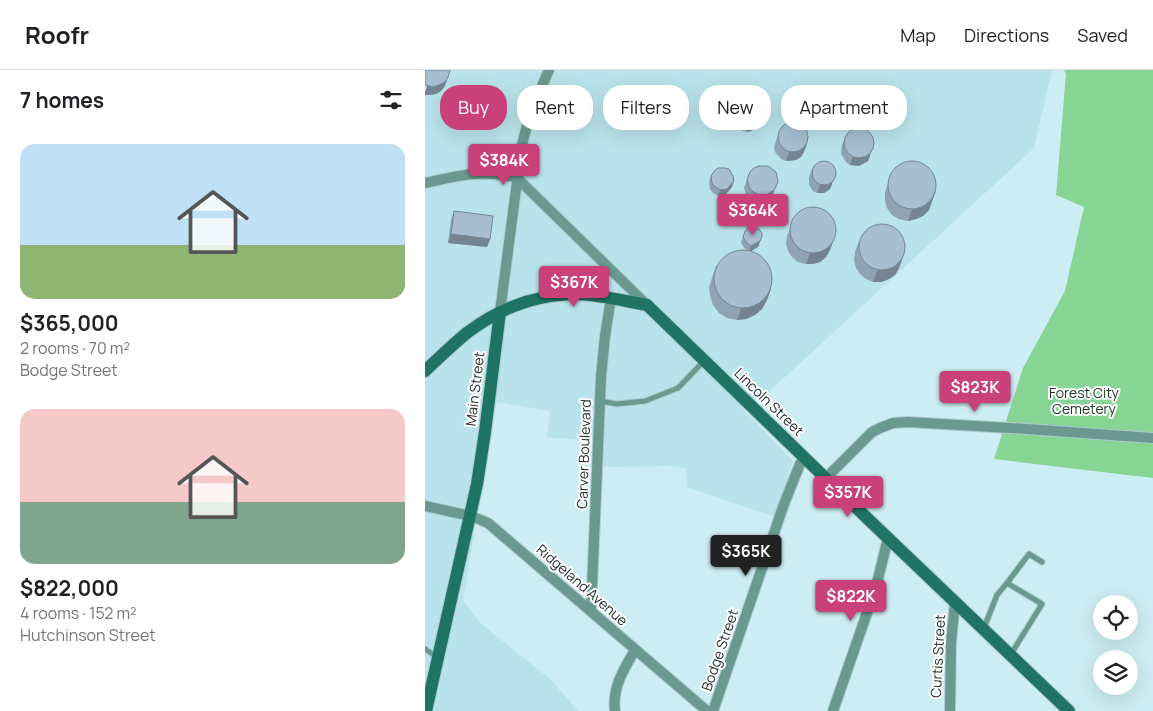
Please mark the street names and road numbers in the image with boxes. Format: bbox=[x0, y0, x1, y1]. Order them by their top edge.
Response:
street label: Main Street bbox=[461, 350, 489, 427]
street label: Lincoln Street bbox=[730, 364, 809, 440]
street label: Carver Boulevard bbox=[572, 399, 595, 509]
street label: Ridgeland Avenue bbox=[533, 540, 632, 630]
street label: Bodge Street bbox=[697, 606, 743, 693]
street label: Curtis Street bbox=[926, 613, 949, 698]

